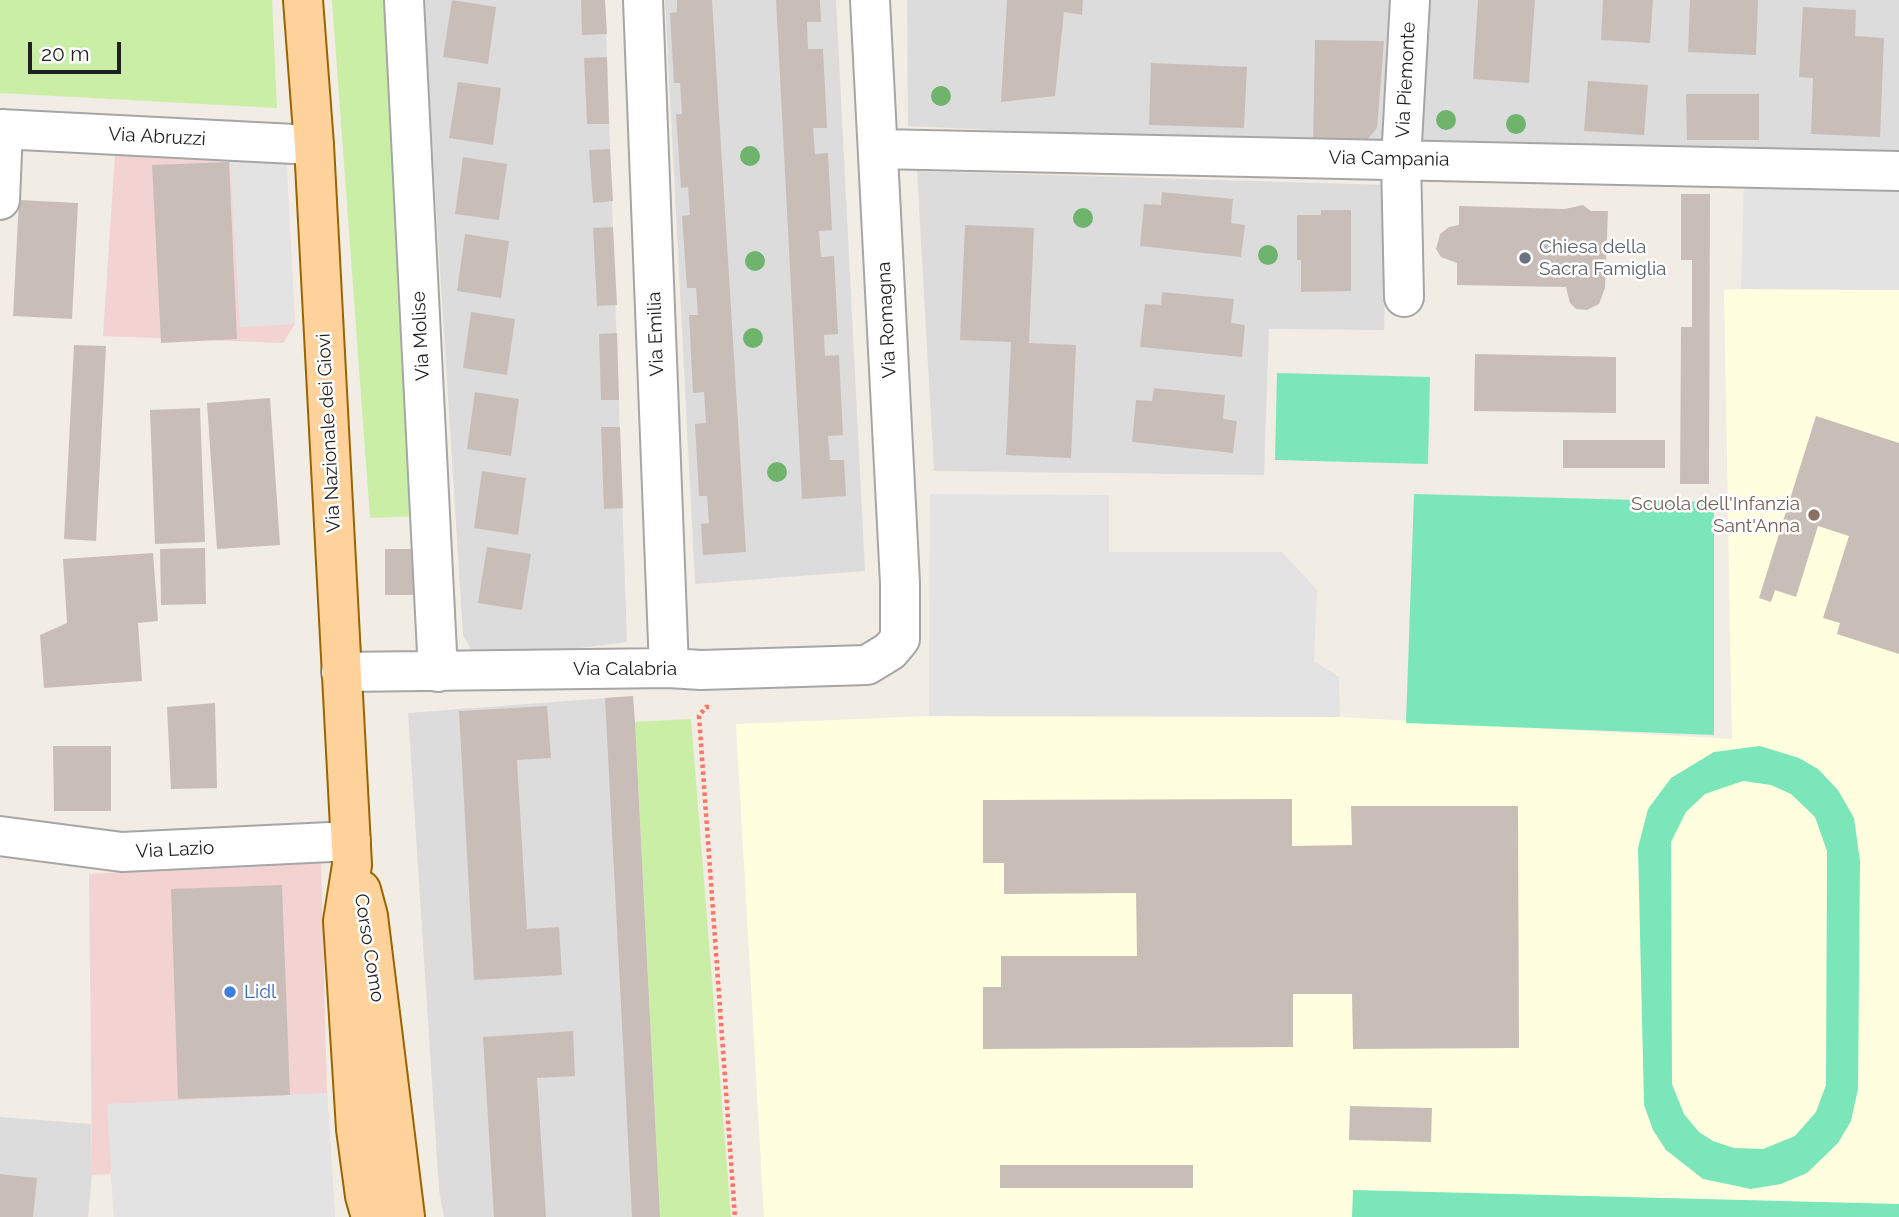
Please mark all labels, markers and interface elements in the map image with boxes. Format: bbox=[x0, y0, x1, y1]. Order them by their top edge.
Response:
street label: Via Piemonte bbox=[1392, 21, 1420, 139]
scale bar bbox=[32, 28, 124, 72]
text: 20 m bbox=[41, 41, 89, 66]
street label: Via Abruzzi bbox=[108, 123, 206, 151]
street label: Via Campania bbox=[1328, 147, 1450, 171]
place label: Chiesa della Sacra Famiglia bbox=[1539, 236, 1666, 280]
marker: Chiesa della Sacra Famiglia bbox=[1517, 250, 1533, 266]
street label: Via Romagna bbox=[873, 261, 901, 379]
street label: Via Molise bbox=[407, 291, 435, 381]
street label: Via Emilia bbox=[643, 291, 669, 377]
street label: Via Nazionale dei Giovi bbox=[312, 333, 346, 533]
place label: Scuola dell'Infanzia Sant'Anna bbox=[1631, 493, 1800, 537]
marker: Scuola dell'Infanzia Sant'Anna bbox=[1806, 507, 1822, 523]
street label: Via Calabria bbox=[573, 658, 677, 680]
street label: Via Lazio bbox=[135, 837, 215, 863]
street label: Corso Como bbox=[349, 892, 389, 1004]
place label: Lidl bbox=[244, 981, 276, 1003]
marker: Lidl bbox=[222, 984, 238, 1000]

